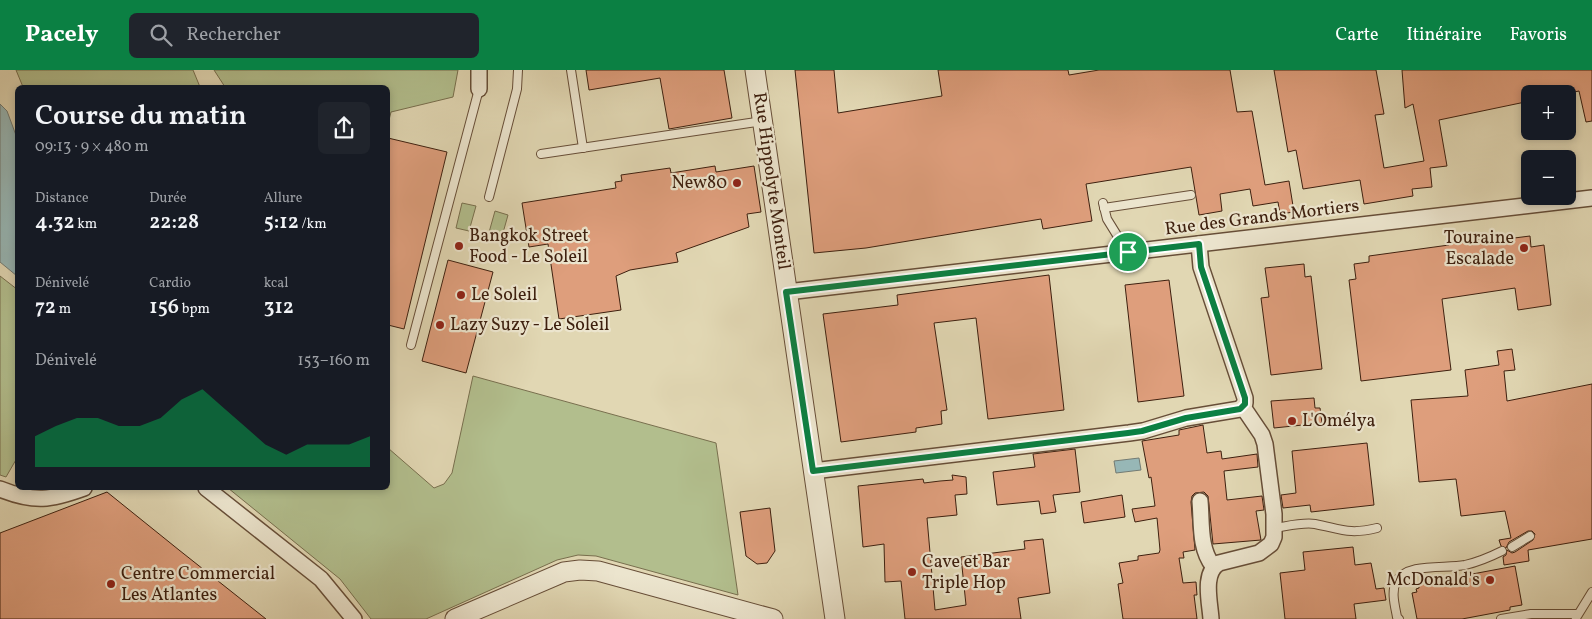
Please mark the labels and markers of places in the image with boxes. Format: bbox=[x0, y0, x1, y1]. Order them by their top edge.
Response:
place label: New80 bbox=[671, 171, 727, 196]
marker: New80 bbox=[731, 177, 743, 189]
place label: Bangkok Street Food - Le Soleil bbox=[469, 224, 589, 270]
place label: Touraine Escalade bbox=[1444, 226, 1514, 272]
pin bbox=[1107, 231, 1149, 273]
marker: Bangkok Street Food - Le Soleil bbox=[453, 240, 465, 252]
marker: Touraine Escalade bbox=[1518, 242, 1530, 254]
place label: Le Soleil bbox=[471, 283, 537, 308]
marker: Le Soleil bbox=[455, 289, 467, 301]
place label: Lazy Suzy - Le Soleil bbox=[450, 313, 609, 338]
marker: Lazy Suzy - Le Soleil bbox=[434, 319, 446, 331]
place label: L'Omélya bbox=[1302, 409, 1375, 434]
marker: L'Omélya bbox=[1286, 415, 1298, 427]
place label: Cave et Bar Triple Hop bbox=[922, 550, 1010, 596]
place label: Centre Commercial Les Atlantes bbox=[121, 562, 275, 608]
marker: Cave et Bar Triple Hop bbox=[906, 566, 918, 578]
place label: McDonald's bbox=[1386, 568, 1480, 593]
marker: McDonald's bbox=[1484, 574, 1496, 586]
marker: Centre Commercial Les Atlantes bbox=[105, 578, 117, 590]

